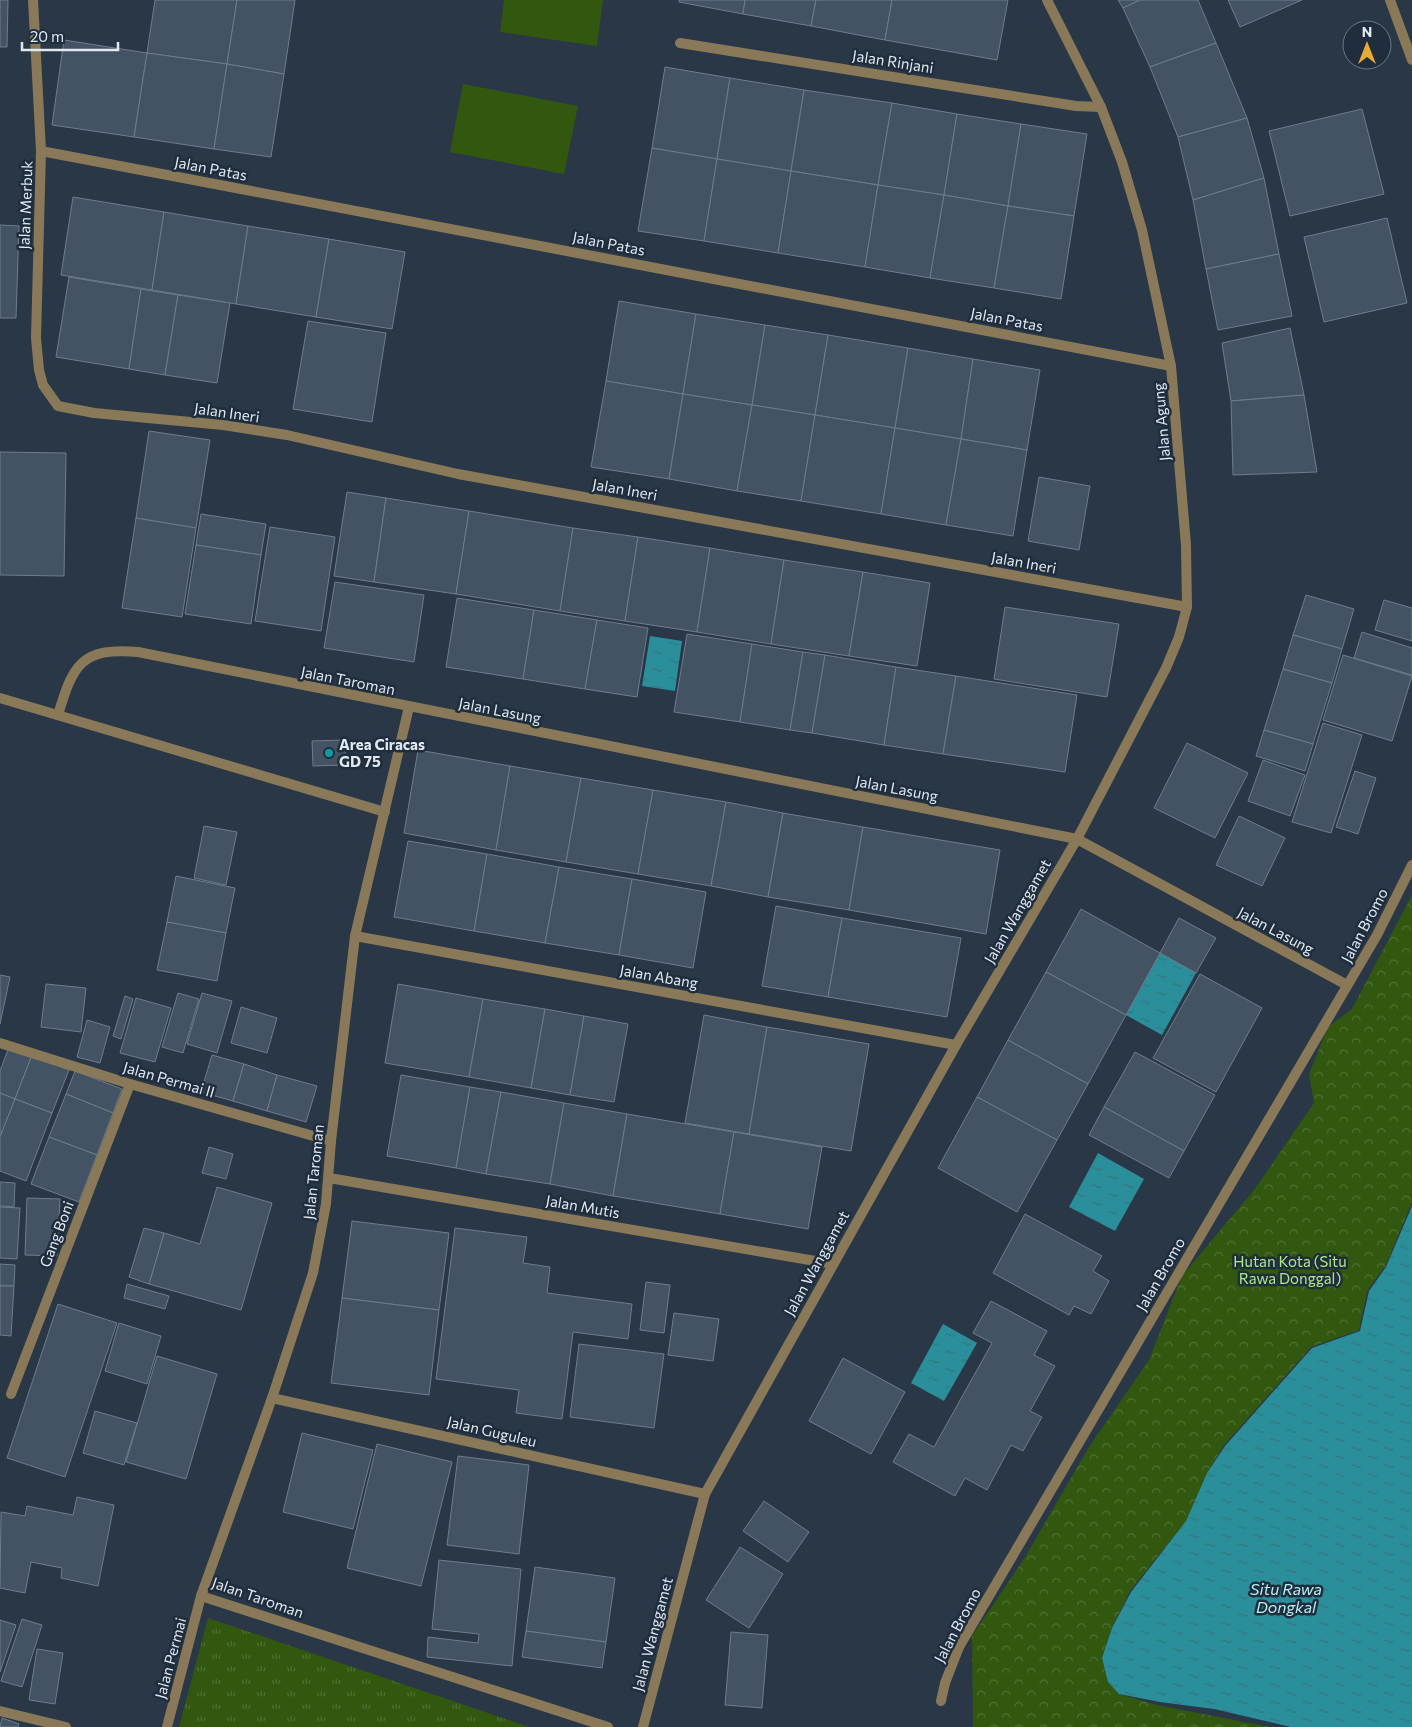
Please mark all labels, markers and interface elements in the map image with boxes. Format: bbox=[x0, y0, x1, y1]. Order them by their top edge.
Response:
scale bar bbox=[22, 20, 119, 52]
north arrow bbox=[1342, 20, 1392, 70]
text: N bbox=[1362, 23, 1372, 40]
text: 20 m bbox=[30, 27, 64, 45]
street label: Jalan Rinjani bbox=[851, 46, 935, 76]
street label: Jalan Patas bbox=[173, 152, 249, 184]
street label: Jalan Merbuk bbox=[14, 160, 36, 250]
street label: Jalan Patas bbox=[571, 227, 647, 259]
street label: Jalan Patas bbox=[969, 303, 1045, 335]
street label: Jalan Agung bbox=[1149, 382, 1173, 462]
street label: Jalan Ineri bbox=[193, 399, 261, 425]
street label: Jalan Ineri bbox=[591, 474, 659, 504]
street label: Jalan Ineri bbox=[990, 547, 1058, 577]
street label: Jalan Taroman bbox=[299, 662, 397, 698]
street label: Jalan Lasung bbox=[457, 693, 543, 727]
place label: Area Ciracas GD 75 bbox=[339, 735, 425, 770]
marker: Area Ciracas GD 75 bbox=[323, 747, 335, 759]
street label: Jalan Lasung bbox=[854, 771, 940, 805]
street label: Jalan Wanggamet bbox=[980, 856, 1054, 966]
street label: Jalan Bromo bbox=[1337, 885, 1391, 965]
street label: Jalan Lasung bbox=[1235, 902, 1317, 958]
street label: Jalan Abang bbox=[618, 960, 700, 992]
street label: Jalan Permai II bbox=[121, 1057, 217, 1101]
street label: Jalan Taroman bbox=[299, 1123, 327, 1221]
street label: Jalan Mutis bbox=[545, 1191, 622, 1221]
street label: Gang Boni bbox=[35, 1198, 77, 1270]
street label: Jalan Wanggamet bbox=[780, 1207, 852, 1319]
street label: Jalan Bromo bbox=[1132, 1234, 1188, 1314]
park label: Hutan Kota (Situ Rawa Donggal) bbox=[1233, 1252, 1347, 1287]
street label: Jalan Guguleu bbox=[445, 1412, 539, 1450]
street label: Jalan Taroman bbox=[210, 1573, 306, 1621]
street label: Jalan Wanggamet bbox=[628, 1575, 676, 1693]
water label: Situ Rawa Dongkal bbox=[1250, 1579, 1322, 1616]
street label: Jalan Bromo bbox=[930, 1585, 984, 1665]
street label: Jalan Permai bbox=[151, 1615, 189, 1701]

